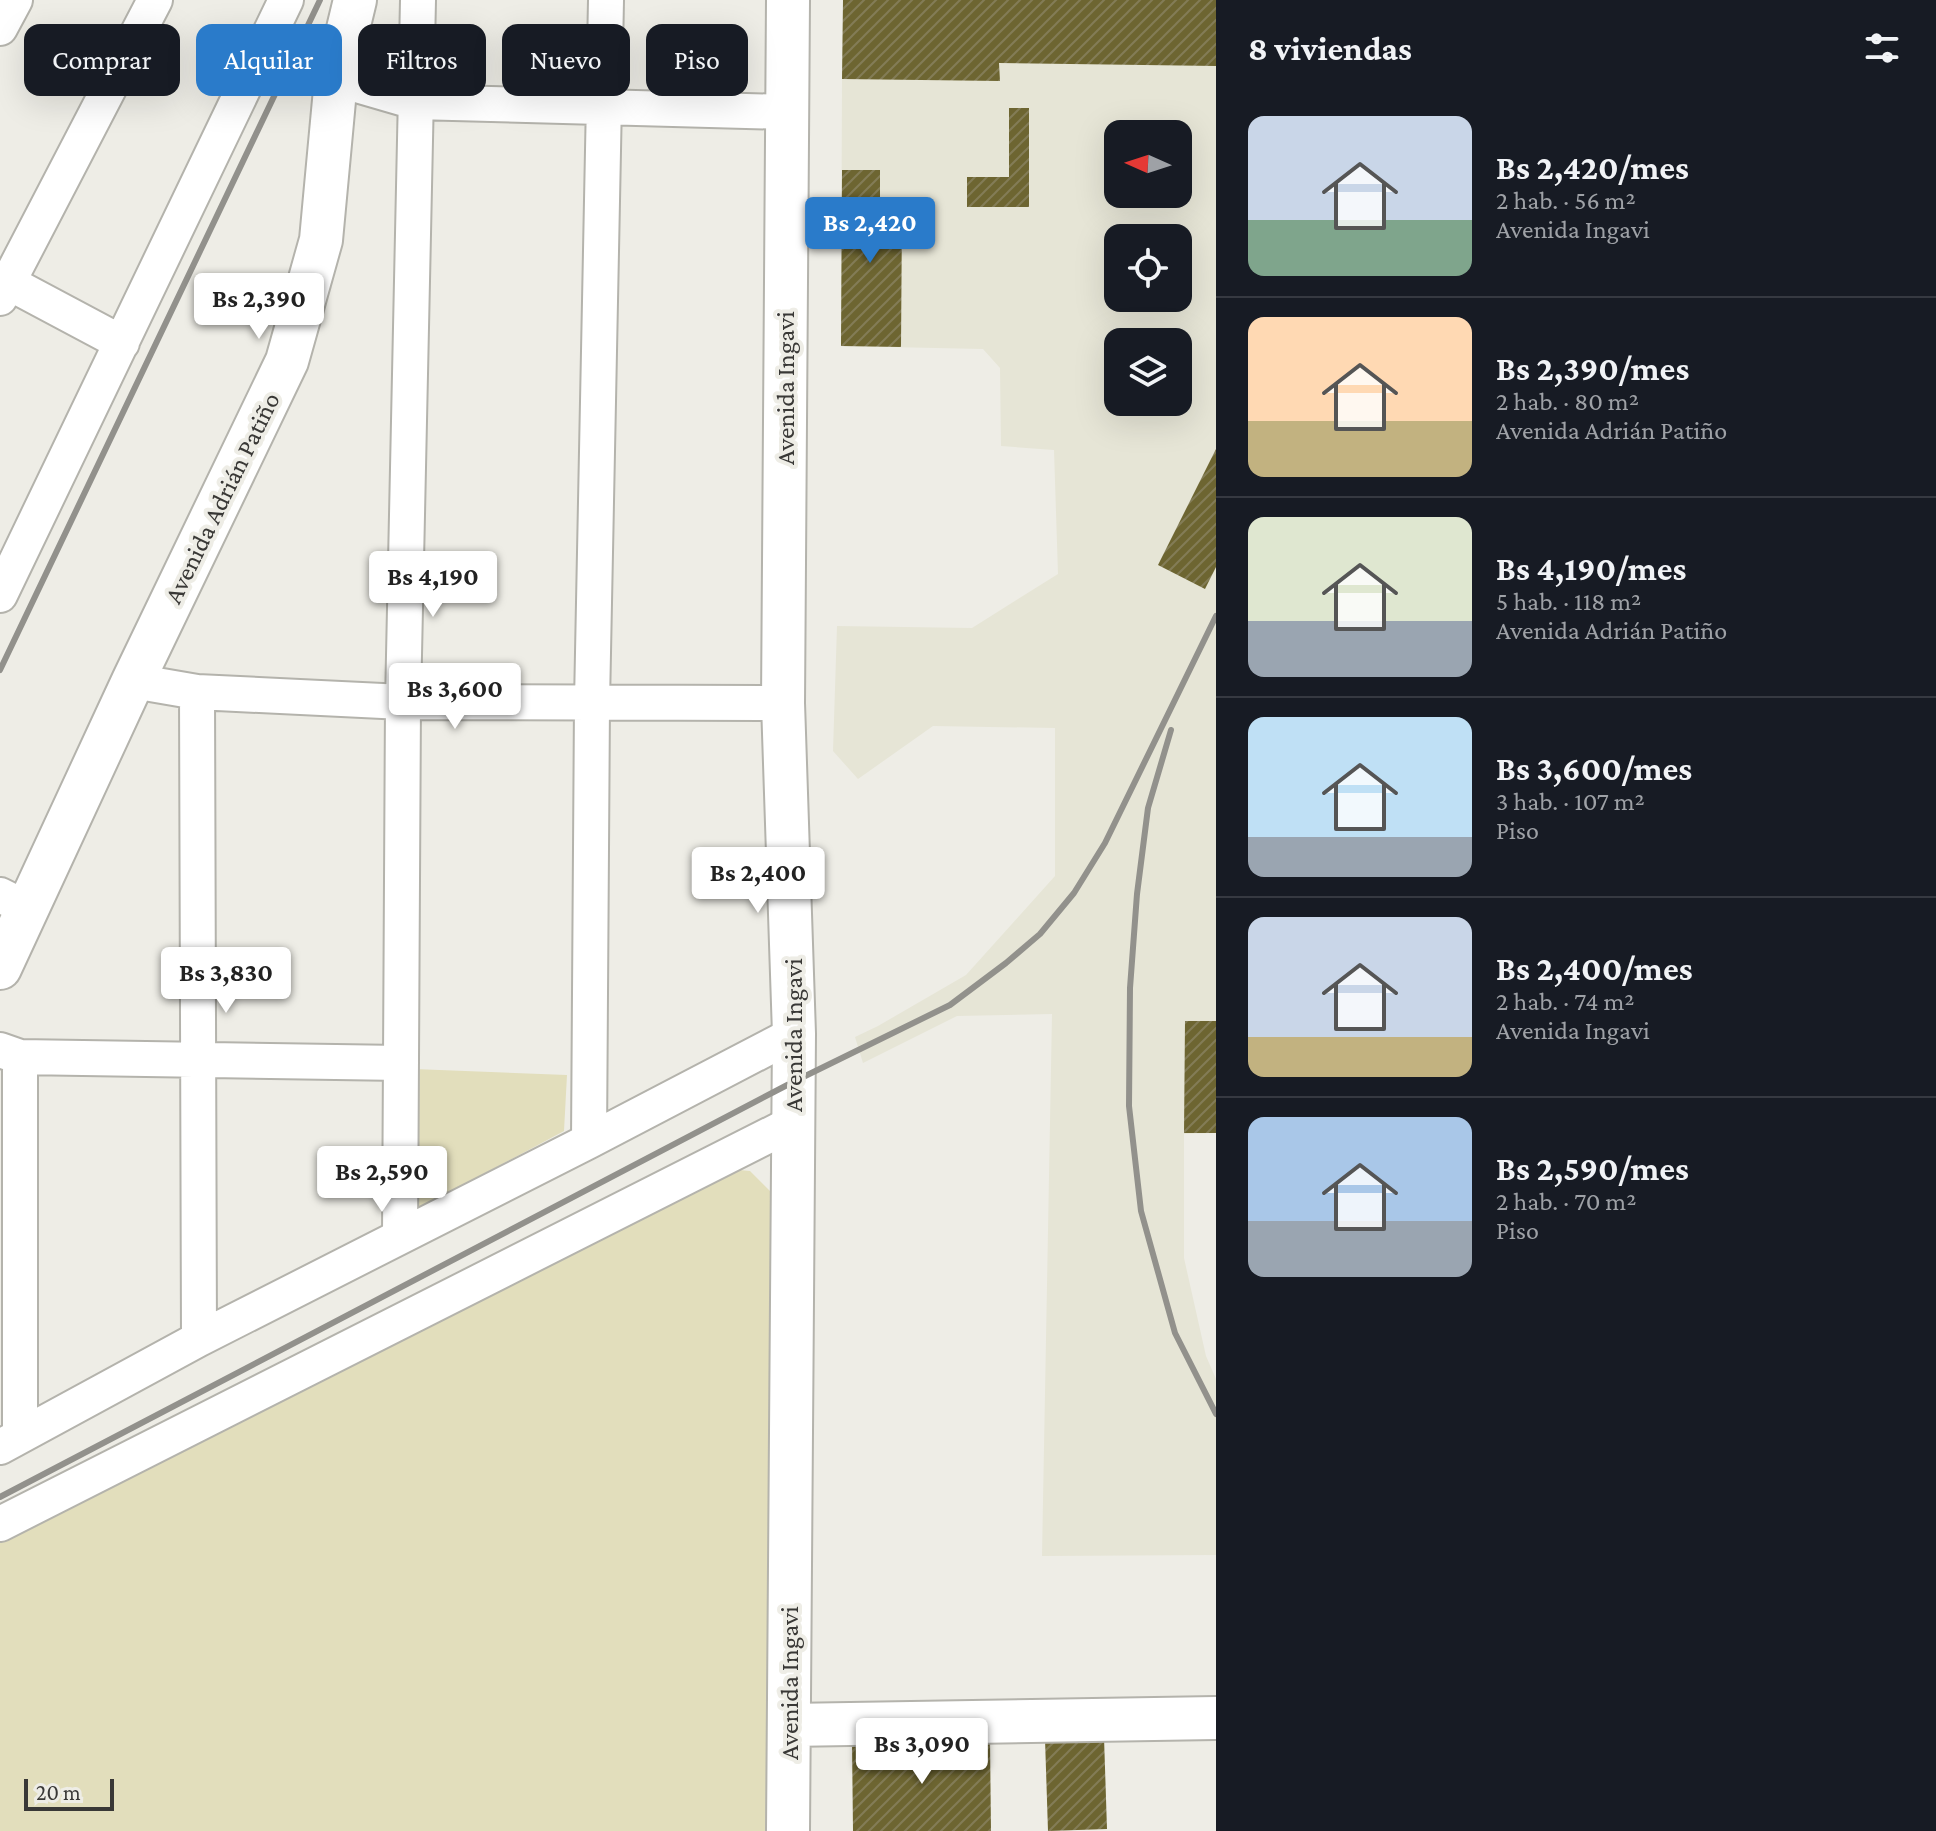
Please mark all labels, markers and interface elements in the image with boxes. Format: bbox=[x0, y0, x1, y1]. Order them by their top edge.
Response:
chip: Comprar bbox=[24, 24, 180, 96]
chip: Alquilar bbox=[196, 24, 342, 96]
chip: Filtros bbox=[358, 24, 486, 96]
chip: Nuevo bbox=[502, 24, 630, 96]
chip: Piso bbox=[646, 24, 748, 96]
icon: filters bbox=[1860, 26, 1904, 70]
text: 8 viviendas bbox=[1248, 30, 1412, 67]
north arrow bbox=[1104, 120, 1192, 208]
map controls bbox=[1104, 120, 1192, 416]
icon: home bbox=[1312, 148, 1408, 244]
text: Bs 2,420/mes bbox=[1496, 149, 1689, 186]
text: 2 hab. · 56 m² bbox=[1496, 186, 1636, 215]
pin: Bs 2,420 bbox=[787, 197, 953, 265]
text: Bs 2,420 bbox=[823, 208, 917, 237]
text: Avenida Ingavi bbox=[1496, 215, 1650, 244]
button: locate bbox=[1104, 224, 1192, 312]
pin: Bs 2,390 bbox=[176, 273, 342, 341]
text: Bs 2,390 bbox=[212, 284, 306, 313]
street label: Avenida Ingavi bbox=[771, 311, 800, 465]
button: layers bbox=[1104, 328, 1192, 416]
icon: home bbox=[1312, 349, 1408, 445]
text: Bs 2,390/mes bbox=[1496, 350, 1689, 387]
text: 2 hab. · 80 m² bbox=[1496, 387, 1639, 416]
street label: Avenida Adrián Patiño bbox=[158, 388, 286, 608]
text: Avenida Adrián Patiño bbox=[1496, 416, 1727, 445]
icon: home bbox=[1312, 549, 1408, 645]
text: Bs 4,190/mes bbox=[1496, 550, 1686, 587]
pin: Bs 4,190 bbox=[350, 551, 516, 619]
text: Bs 4,190 bbox=[387, 562, 479, 591]
text: 5 hab. · 118 m² bbox=[1496, 587, 1641, 616]
text: Avenida Adrián Patiño bbox=[1496, 616, 1727, 645]
pin: Bs 3,600 bbox=[372, 663, 538, 731]
text: Bs 3,600 bbox=[407, 674, 503, 703]
icon: home bbox=[1312, 749, 1408, 845]
text: Bs 3,600/mes bbox=[1496, 750, 1692, 787]
text: 3 hab. · 107 m² bbox=[1496, 787, 1645, 816]
text: Piso bbox=[1496, 816, 1539, 845]
pin: Bs 2,400 bbox=[675, 847, 841, 915]
text: Bs 2,400 bbox=[710, 858, 806, 887]
pin: Bs 3,830 bbox=[143, 947, 309, 1015]
icon: home bbox=[1312, 949, 1408, 1045]
text: Bs 2,400/mes bbox=[1496, 950, 1693, 987]
text: Bs 3,830 bbox=[179, 958, 273, 987]
street label: Avenida Ingavi bbox=[779, 958, 808, 1112]
text: 2 hab. · 74 m² bbox=[1496, 987, 1635, 1016]
text: Avenida Ingavi bbox=[1496, 1016, 1650, 1045]
pin: Bs 2,590 bbox=[299, 1146, 465, 1214]
icon: home bbox=[1312, 1149, 1408, 1245]
text: Bs 2,590/mes bbox=[1496, 1150, 1689, 1187]
text: Bs 2,590 bbox=[335, 1157, 429, 1186]
text: 2 hab. · 70 m² bbox=[1496, 1187, 1636, 1216]
text: Piso bbox=[1496, 1216, 1539, 1245]
street label: Avenida Ingavi bbox=[775, 1606, 804, 1760]
pin: Bs 3,090 bbox=[839, 1718, 1005, 1786]
text: Bs 3,090 bbox=[874, 1729, 970, 1758]
scale bar bbox=[24, 1775, 114, 1811]
text: 20 m bbox=[36, 1780, 81, 1805]

